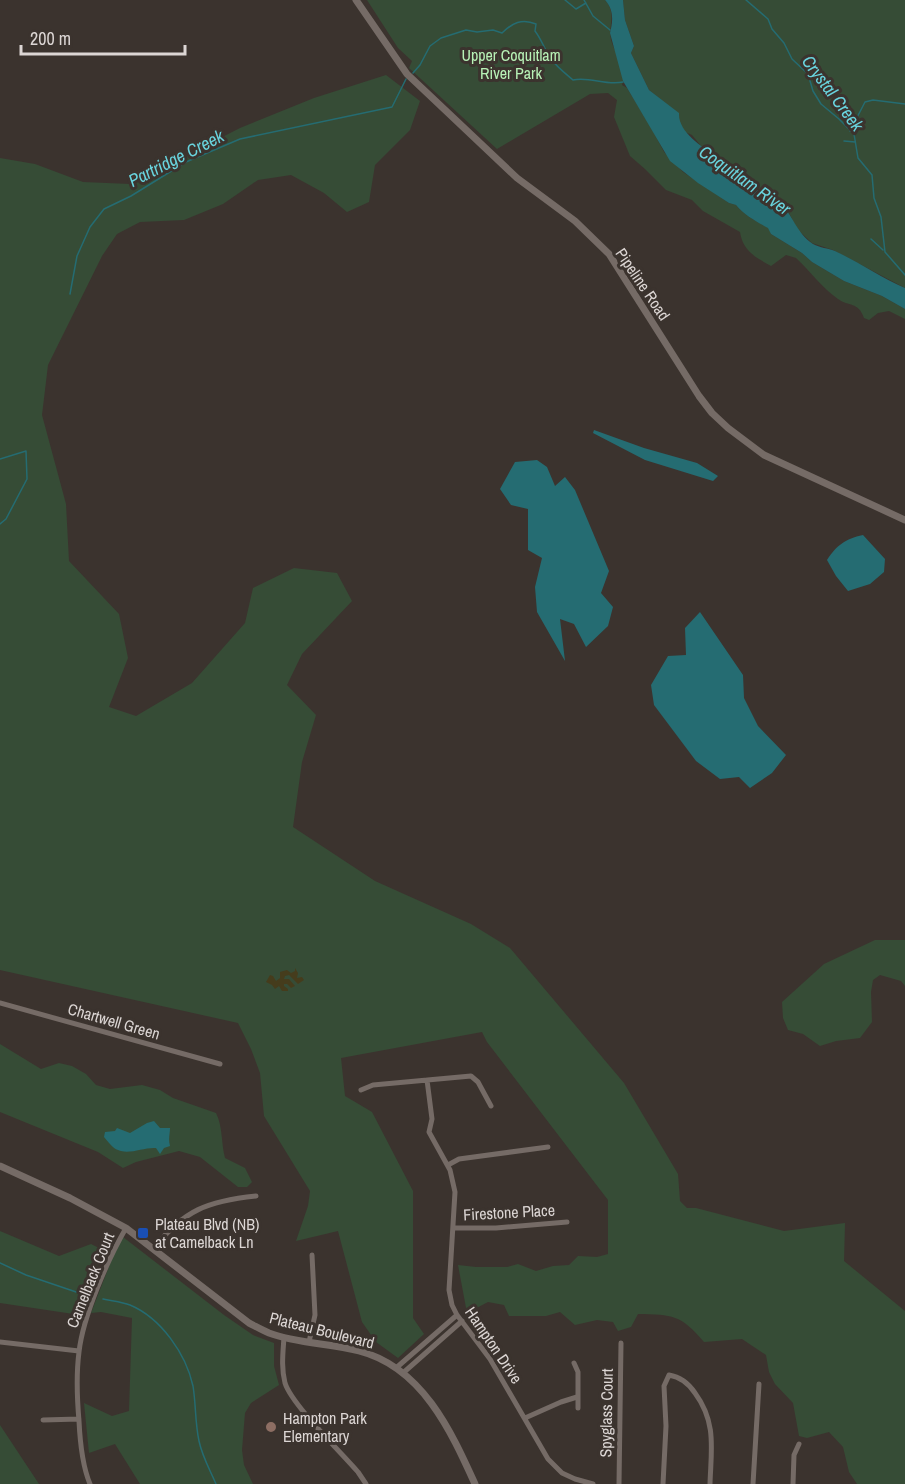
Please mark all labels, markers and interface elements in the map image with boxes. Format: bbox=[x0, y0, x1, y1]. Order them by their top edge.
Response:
scale bar bbox=[21, 18, 184, 56]
text: 200 m bbox=[30, 26, 71, 51]
park label: Upper Coquitlam River Park bbox=[461, 44, 561, 84]
water label: Crystal Creek bbox=[796, 50, 870, 137]
water label: Partridge Creek bbox=[124, 123, 229, 193]
water label: Coquitlam River bbox=[694, 139, 797, 221]
street label: Pipeline Road bbox=[611, 243, 675, 325]
street label: Chartwell Green bbox=[65, 997, 163, 1045]
street label: Firestone Place bbox=[463, 1199, 555, 1225]
place label: Plateau Blvd (NB) at Camelback Ln bbox=[155, 1213, 259, 1253]
marker: Plateau Blvd (NB) at Camelback Ln bbox=[136, 1226, 150, 1240]
street label: Camelback Court bbox=[61, 1229, 119, 1331]
street label: Hampton Drive bbox=[460, 1302, 528, 1388]
street label: Plateau Boulevard bbox=[267, 1306, 377, 1354]
street label: Spyglass Court bbox=[594, 1368, 618, 1458]
place label: Hampton Park Elementary bbox=[283, 1407, 367, 1447]
marker: Hampton Park Elementary bbox=[264, 1420, 278, 1434]

